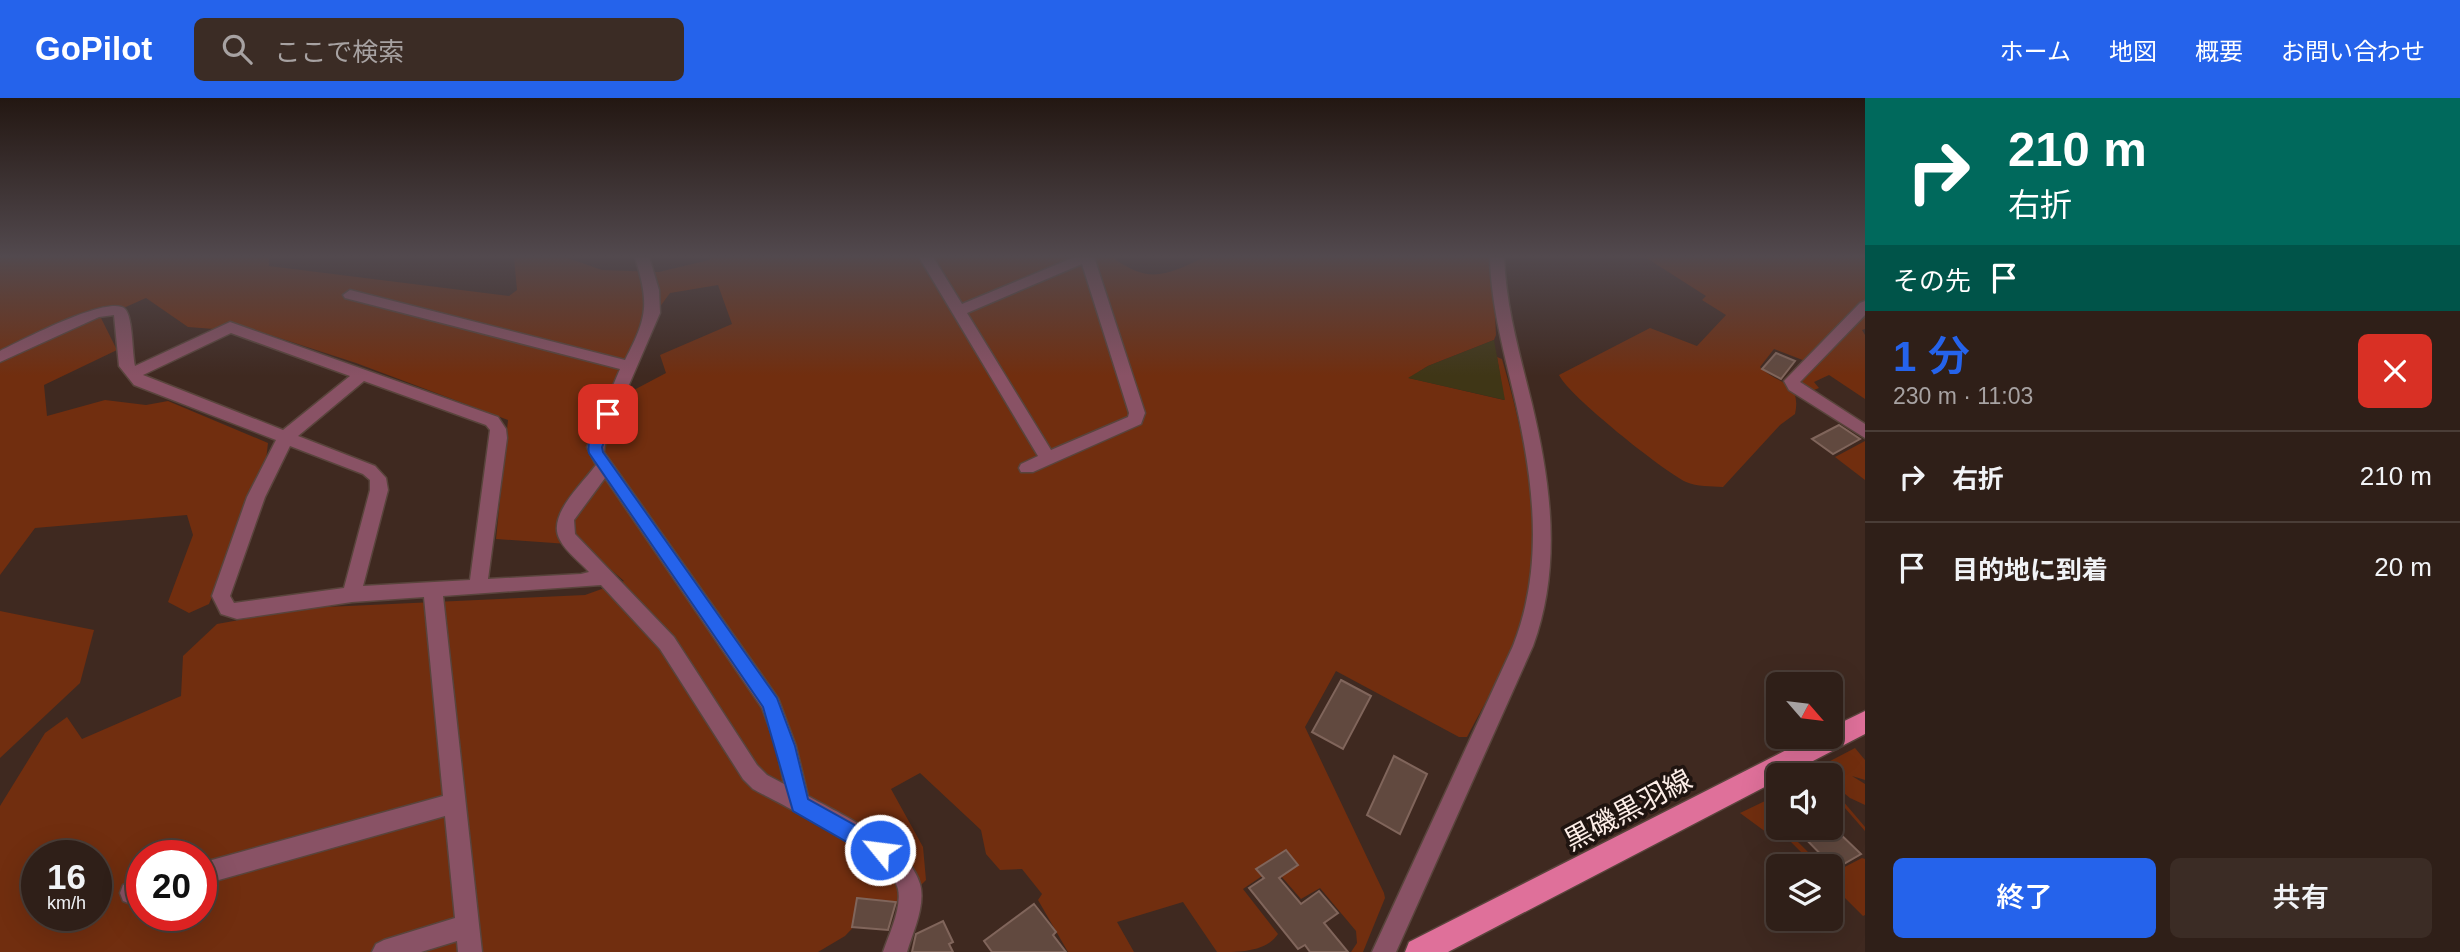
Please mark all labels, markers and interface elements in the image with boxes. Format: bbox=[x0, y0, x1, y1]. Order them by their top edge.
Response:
search box bbox=[194, 18, 684, 81]
text: GoPilot bbox=[35, 30, 152, 67]
icon: search bbox=[218, 30, 256, 68]
text: ここで検索 bbox=[274, 37, 404, 67]
text: ホーム bbox=[2000, 38, 2071, 65]
text: 地図 bbox=[2109, 38, 2157, 65]
text: 概要 bbox=[2195, 38, 2243, 65]
text: お問い合わせ bbox=[2281, 38, 2425, 65]
text: 210 m bbox=[2008, 122, 2147, 176]
icon: right bbox=[1893, 126, 1984, 217]
text: 右折 bbox=[2008, 187, 2072, 223]
icon: arrive bbox=[1985, 259, 2023, 297]
text: その先 bbox=[1893, 266, 1971, 296]
text: 1 分 bbox=[1893, 333, 1970, 380]
button: close bbox=[2358, 334, 2432, 408]
text: 230 m · 11:03 bbox=[1893, 383, 2033, 409]
pin bbox=[578, 384, 638, 444]
icon: arrive bbox=[589, 395, 627, 433]
icon: right bbox=[1893, 458, 1931, 496]
text: 210 m bbox=[2360, 461, 2432, 491]
text: 右折 bbox=[1952, 464, 2004, 494]
icon: arrive bbox=[1893, 549, 1931, 587]
text: 20 m bbox=[2374, 552, 2432, 582]
text: 目的地に到着 bbox=[1952, 555, 2108, 585]
north arrow bbox=[1766, 672, 1843, 749]
map controls bbox=[1766, 672, 1843, 931]
street label: 黒磯黒羽線 bbox=[1559, 763, 1697, 857]
button: sound bbox=[1766, 763, 1843, 840]
position arrow bbox=[843, 813, 917, 887]
speed limit sign: 20 bbox=[126, 840, 217, 931]
button: layers bbox=[1766, 854, 1843, 931]
text: 16 bbox=[47, 857, 86, 896]
button: 終了 bbox=[1893, 858, 2156, 938]
button: 共有 bbox=[2170, 858, 2432, 938]
text: km/h bbox=[47, 893, 86, 913]

